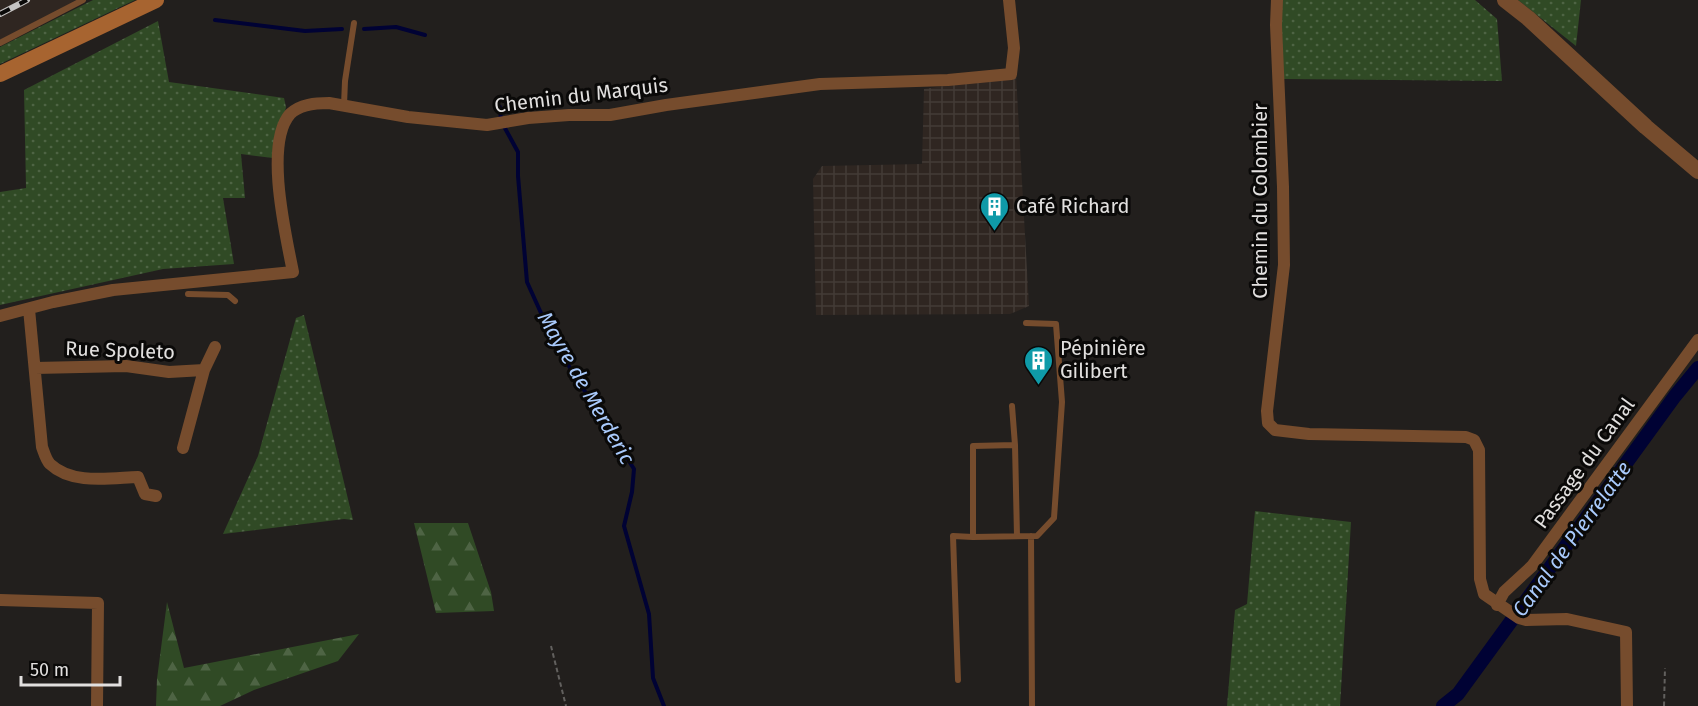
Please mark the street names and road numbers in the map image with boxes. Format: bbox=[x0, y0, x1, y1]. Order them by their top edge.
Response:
street label: Chemin du Marquis bbox=[493, 72, 669, 118]
street label: Chemin du Colombier bbox=[1248, 103, 1272, 299]
street label: Rue Spoleto bbox=[65, 336, 175, 364]
street label: Passage du Canal bbox=[1529, 393, 1639, 533]

